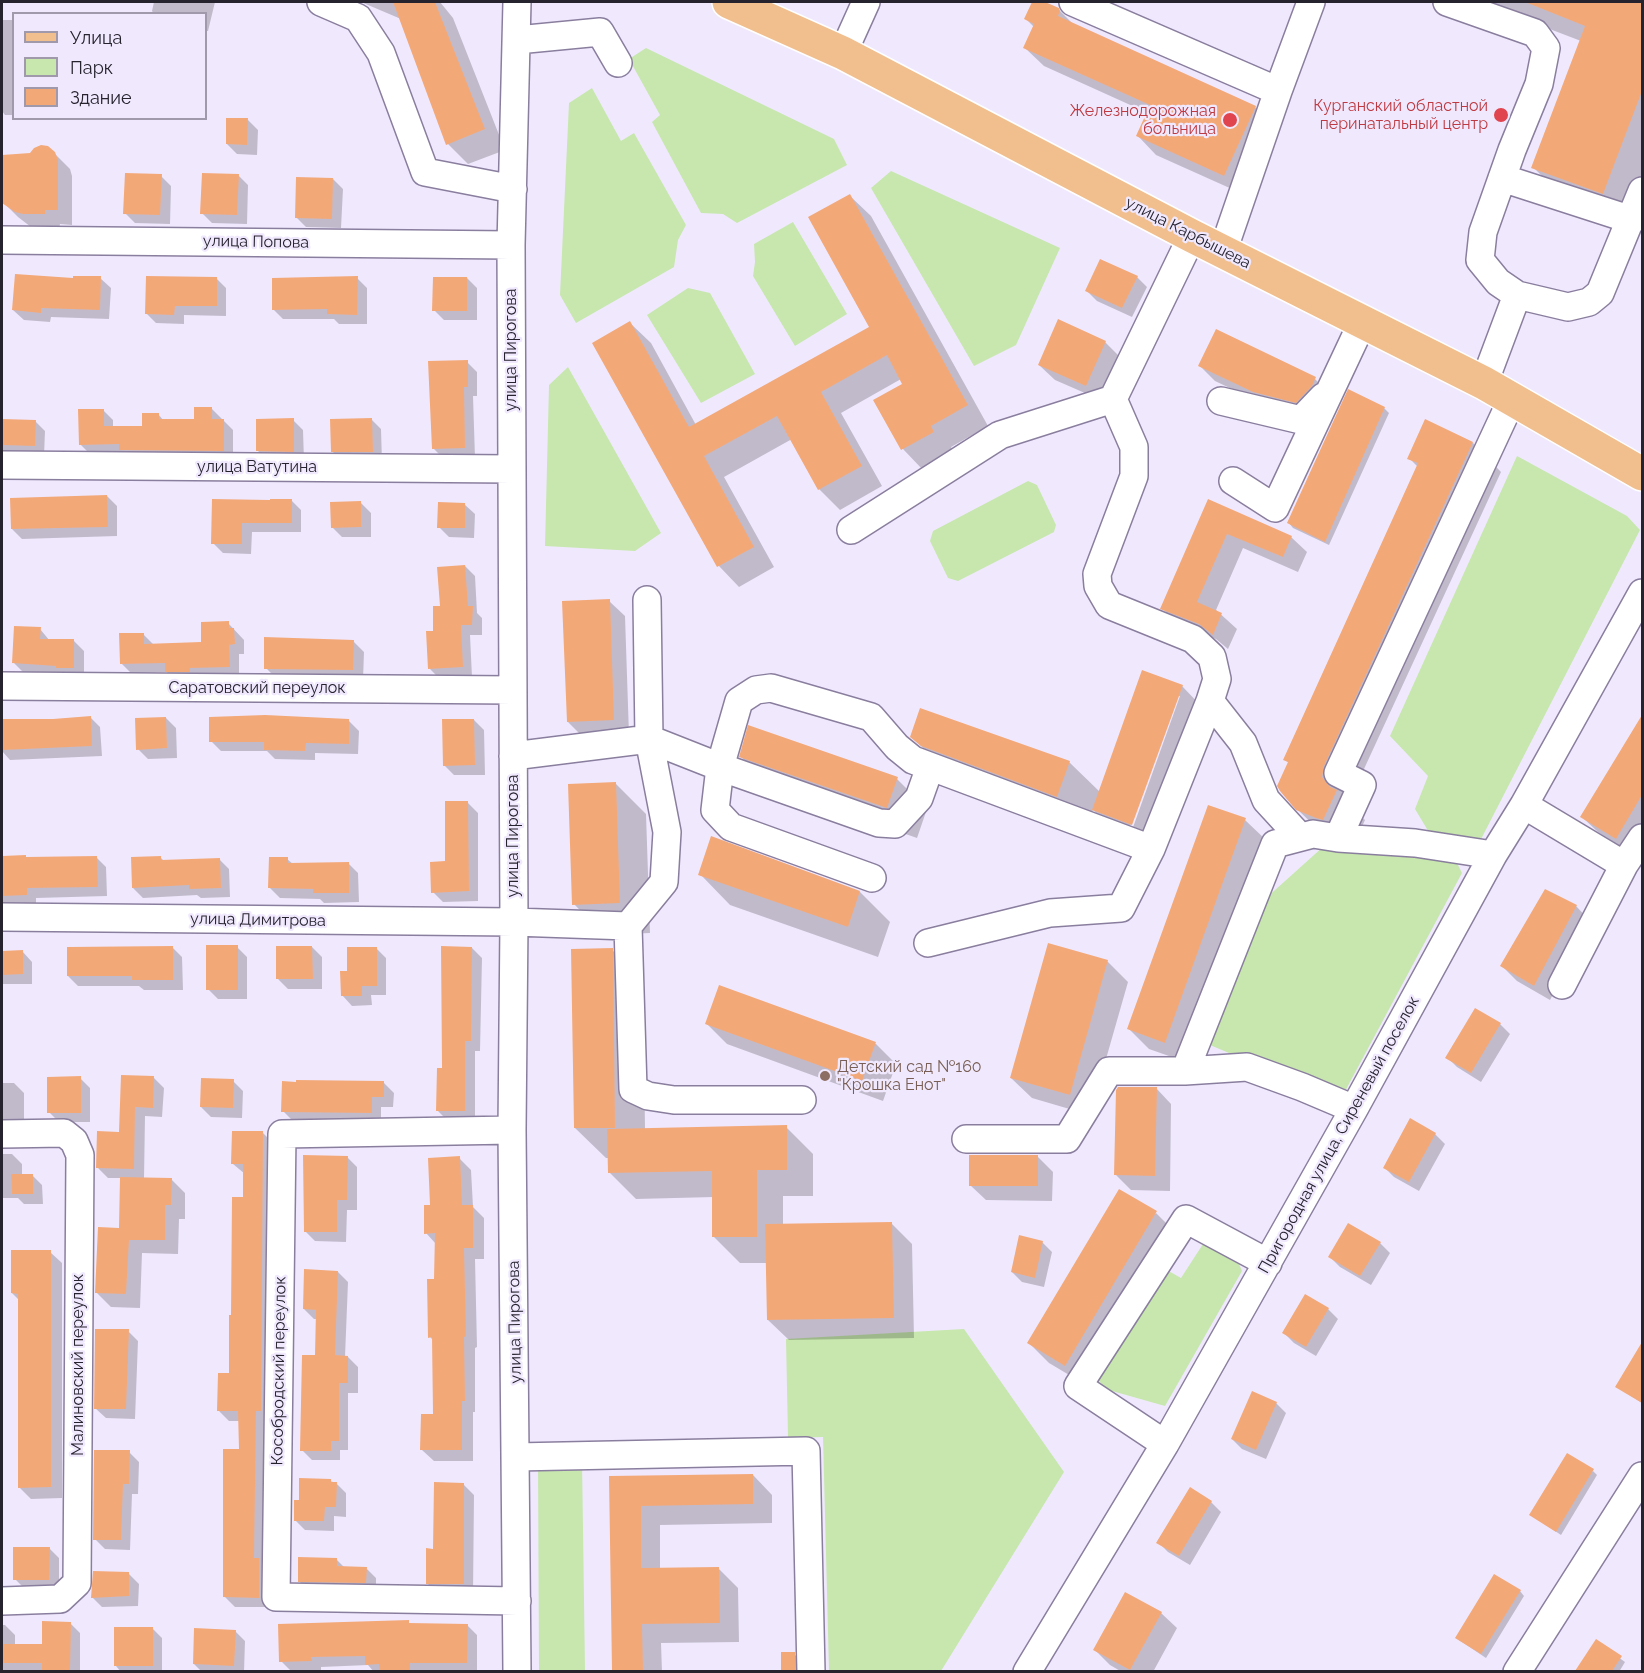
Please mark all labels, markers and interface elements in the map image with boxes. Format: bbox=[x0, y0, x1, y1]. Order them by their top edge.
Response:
legend bbox=[12, 12, 207, 120]
text: Улица bbox=[70, 27, 122, 48]
text: Парк bbox=[70, 57, 113, 78]
text: Здание bbox=[70, 87, 132, 108]
place label: Курганский областной перинатальный центр bbox=[1313, 96, 1488, 134]
place label: Железнодорожная больница bbox=[1069, 101, 1216, 139]
marker: Курганский областной перинатальный центр bbox=[1492, 106, 1510, 124]
marker: Железнодорожная больница bbox=[1221, 111, 1239, 129]
street label: улица Карбышева bbox=[1122, 193, 1254, 273]
street label: улица Попова bbox=[203, 231, 309, 253]
street label: улица Пирогова bbox=[501, 289, 521, 411]
street label: улица Ватутина bbox=[197, 457, 317, 477]
street label: Саратовский переулок bbox=[168, 678, 346, 698]
street label: улица Пирогова bbox=[503, 775, 523, 897]
street label: улица Димитрова bbox=[190, 909, 326, 931]
street label: Пригородная улица, Сиреневый поселок bbox=[1255, 993, 1423, 1277]
place label: Детский сад №160 "Крошка Енот" bbox=[837, 1057, 982, 1095]
marker: Детский сад №160 "Крошка Енот" bbox=[818, 1069, 832, 1083]
street label: улица Пирогова bbox=[504, 1260, 526, 1384]
street label: Малиновский переулок bbox=[68, 1274, 88, 1456]
street label: Кособродский переулок bbox=[268, 1276, 290, 1466]

